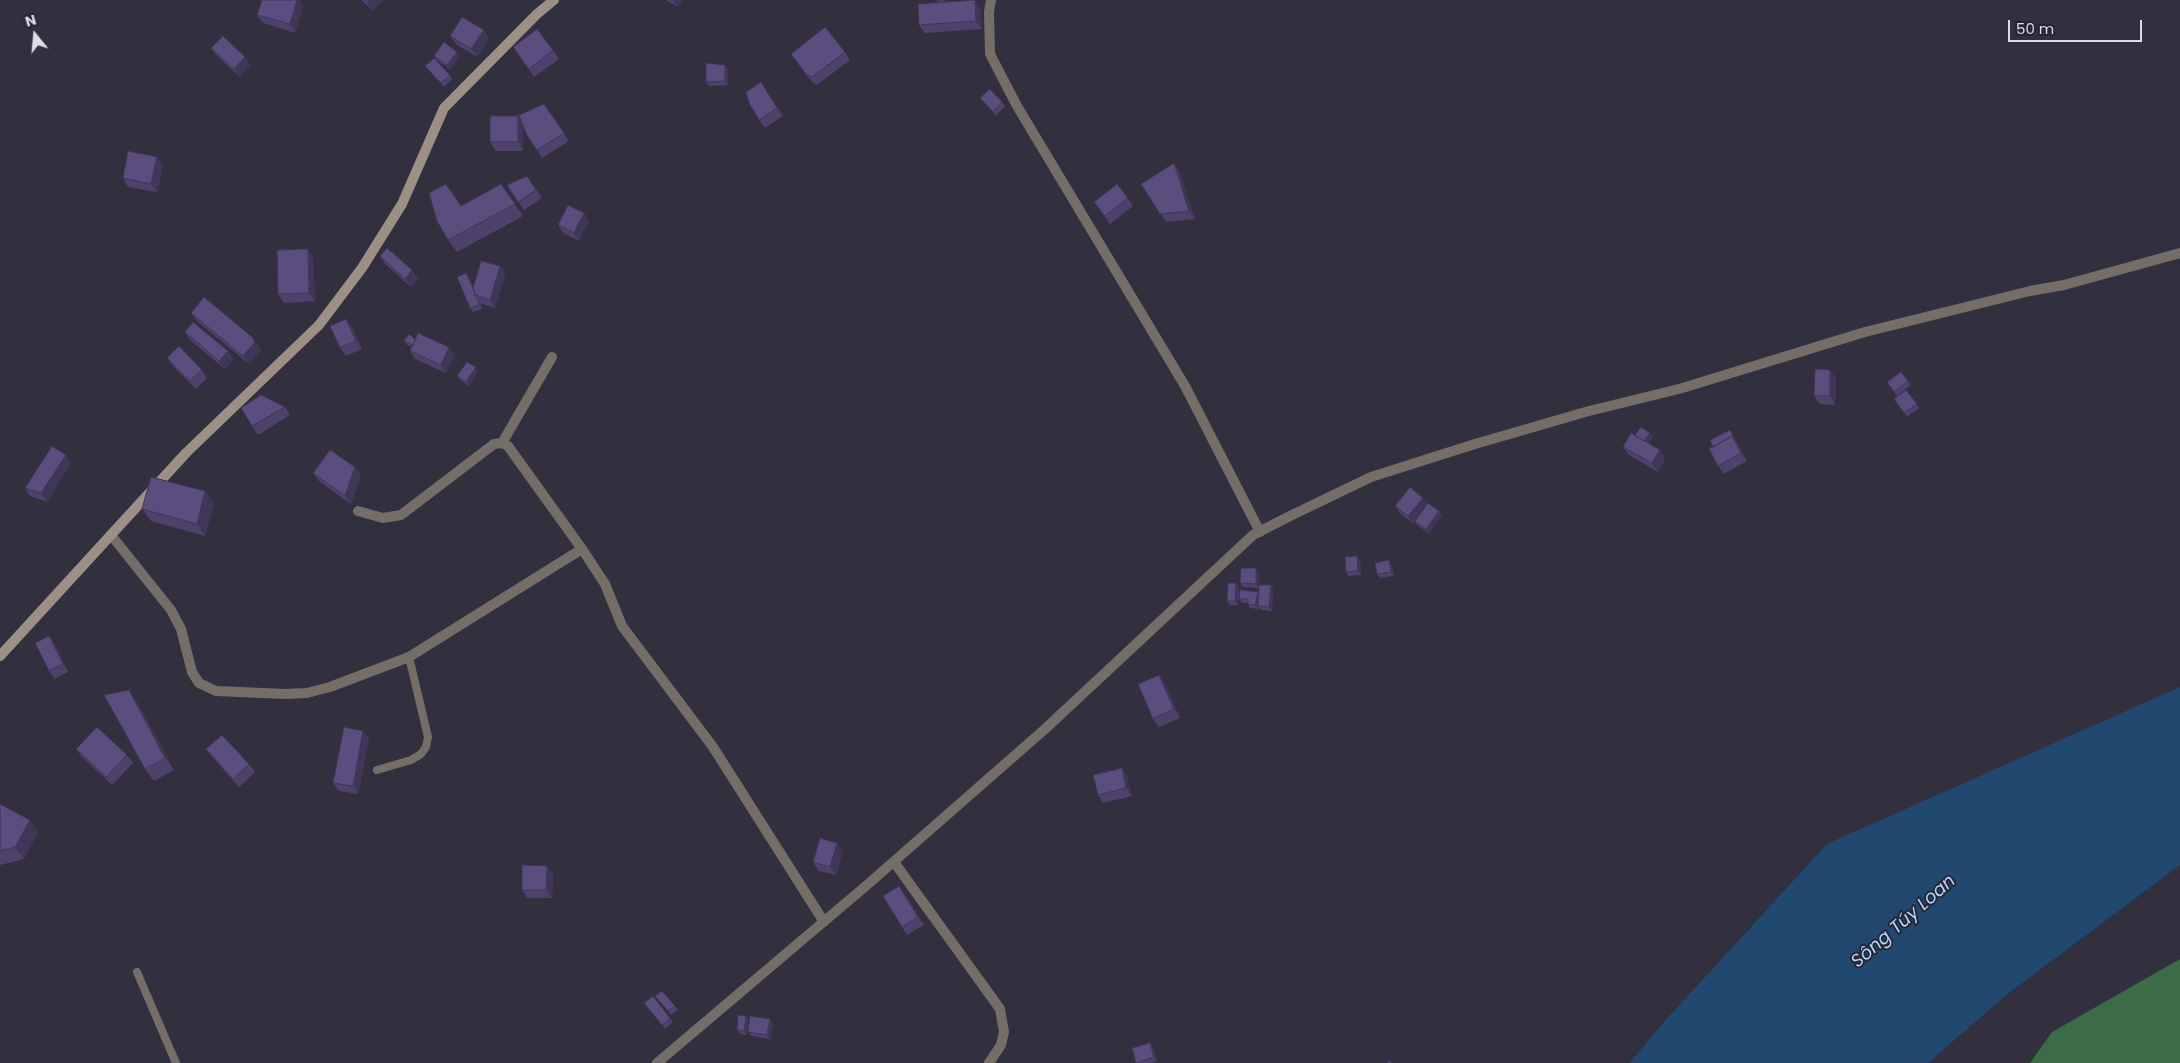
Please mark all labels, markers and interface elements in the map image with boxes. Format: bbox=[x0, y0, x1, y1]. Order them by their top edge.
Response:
north arrow bbox=[10, 10, 60, 60]
text: N bbox=[23, 10, 39, 32]
scale bar bbox=[2010, 10, 2144, 42]
text: 50 m bbox=[2016, 18, 2054, 39]
water label: Sông Túy Loan bbox=[1848, 871, 1960, 973]

